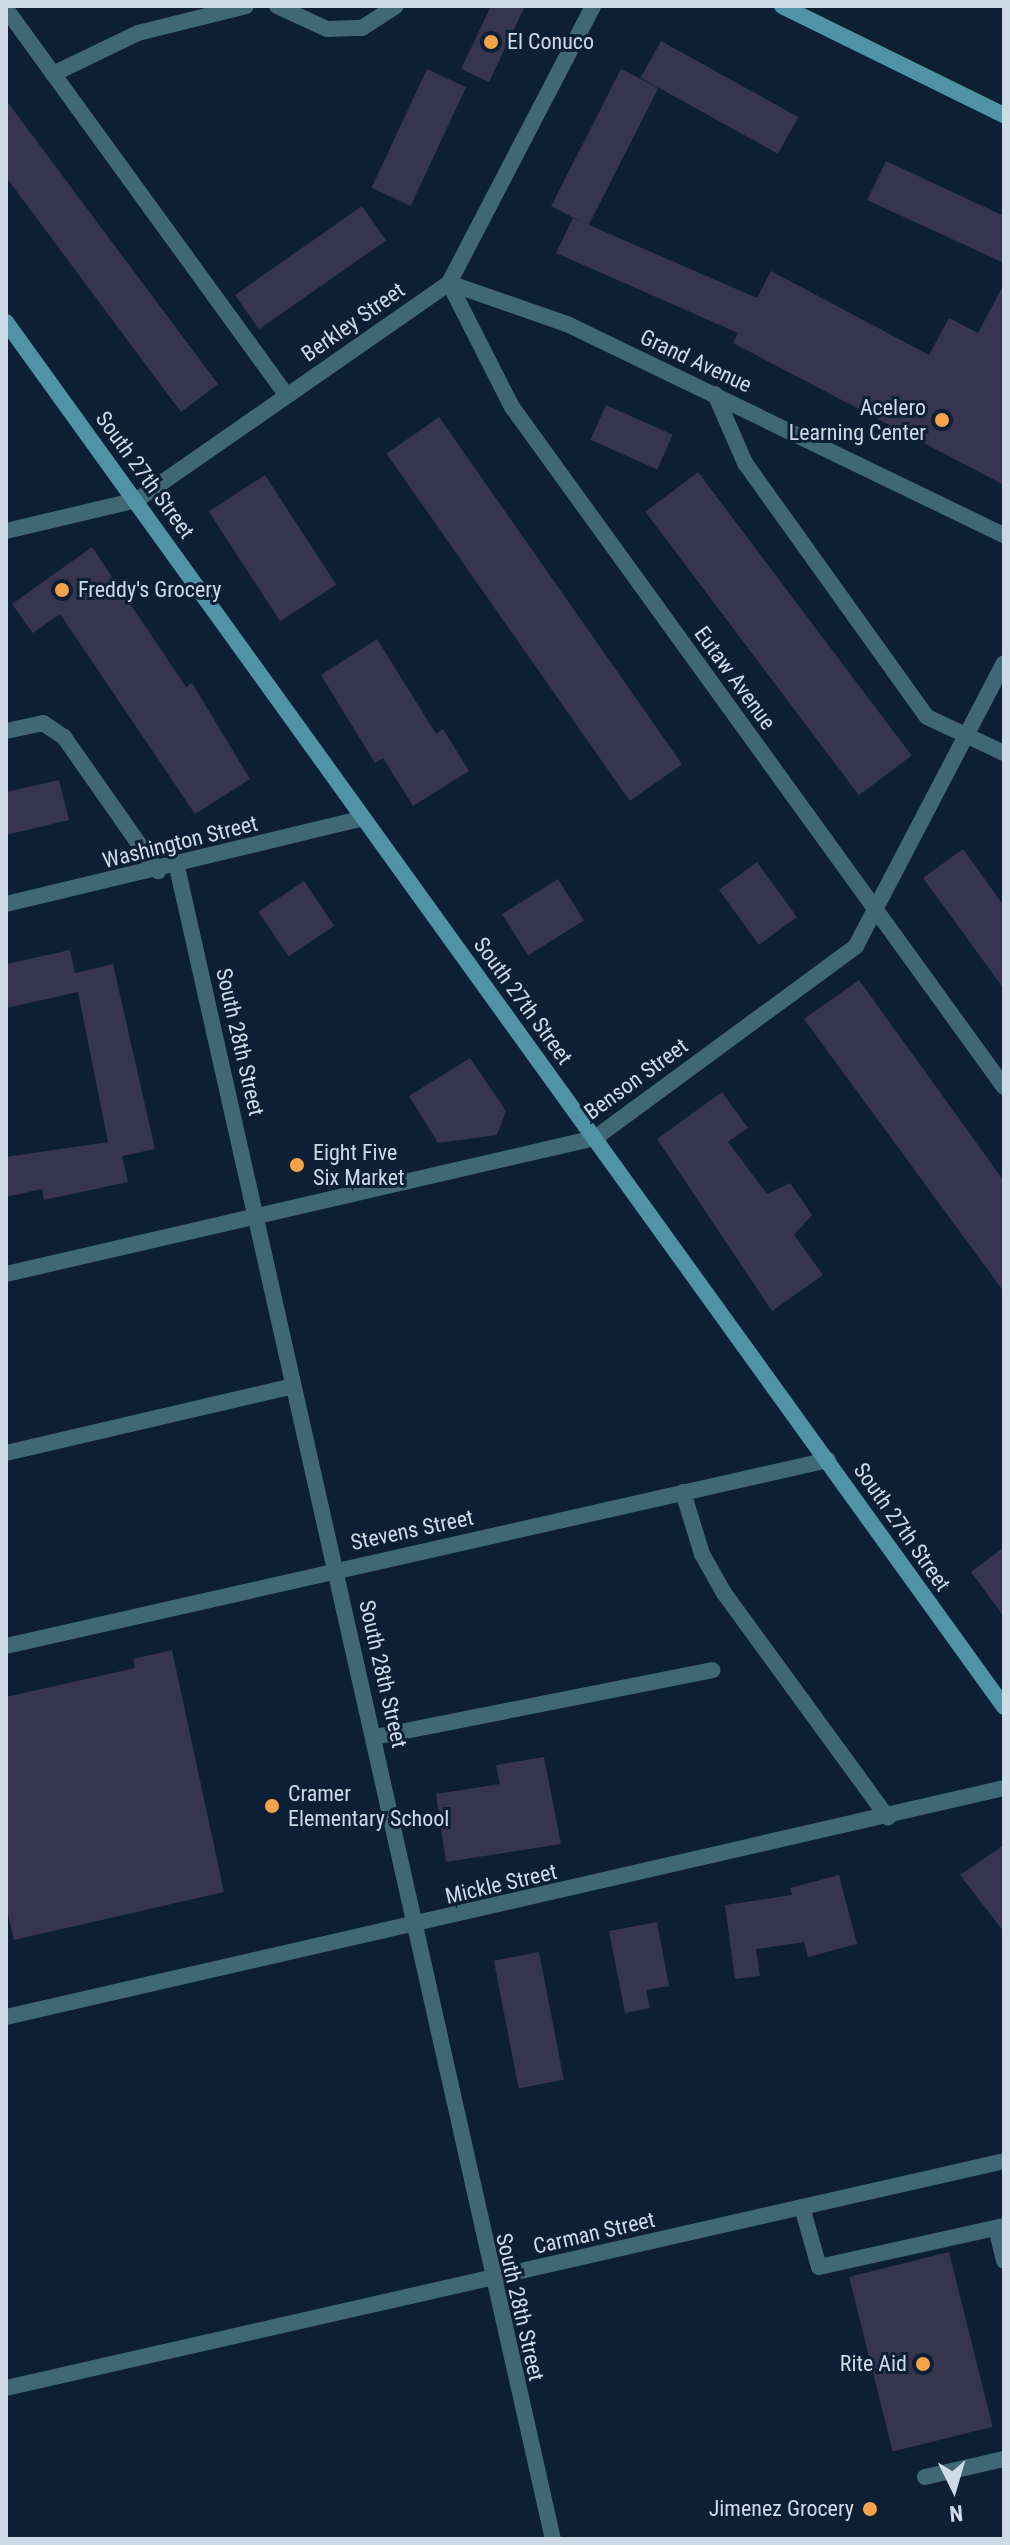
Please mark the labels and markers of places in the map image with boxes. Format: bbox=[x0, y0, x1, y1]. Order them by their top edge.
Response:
place label: El Conuco bbox=[507, 29, 594, 55]
marker: El Conuco bbox=[482, 33, 500, 51]
place label: Acelero Learning Center bbox=[789, 394, 926, 446]
marker: Acelero Learning Center bbox=[933, 411, 951, 429]
place label: Freddy's Grocery bbox=[78, 577, 221, 603]
marker: Freddy's Grocery bbox=[53, 581, 71, 599]
place label: Eight Five Six Market bbox=[313, 1139, 405, 1190]
marker: Eight Five Six Market bbox=[288, 1156, 306, 1174]
place label: Cramer Elementary School bbox=[288, 1780, 449, 1832]
marker: Cramer Elementary School bbox=[263, 1797, 281, 1815]
place label: Rite Aid bbox=[840, 2351, 907, 2377]
marker: Rite Aid bbox=[914, 2355, 932, 2373]
place label: Jimenez Grocery bbox=[709, 2496, 854, 2522]
marker: Jimenez Grocery bbox=[861, 2500, 879, 2518]

